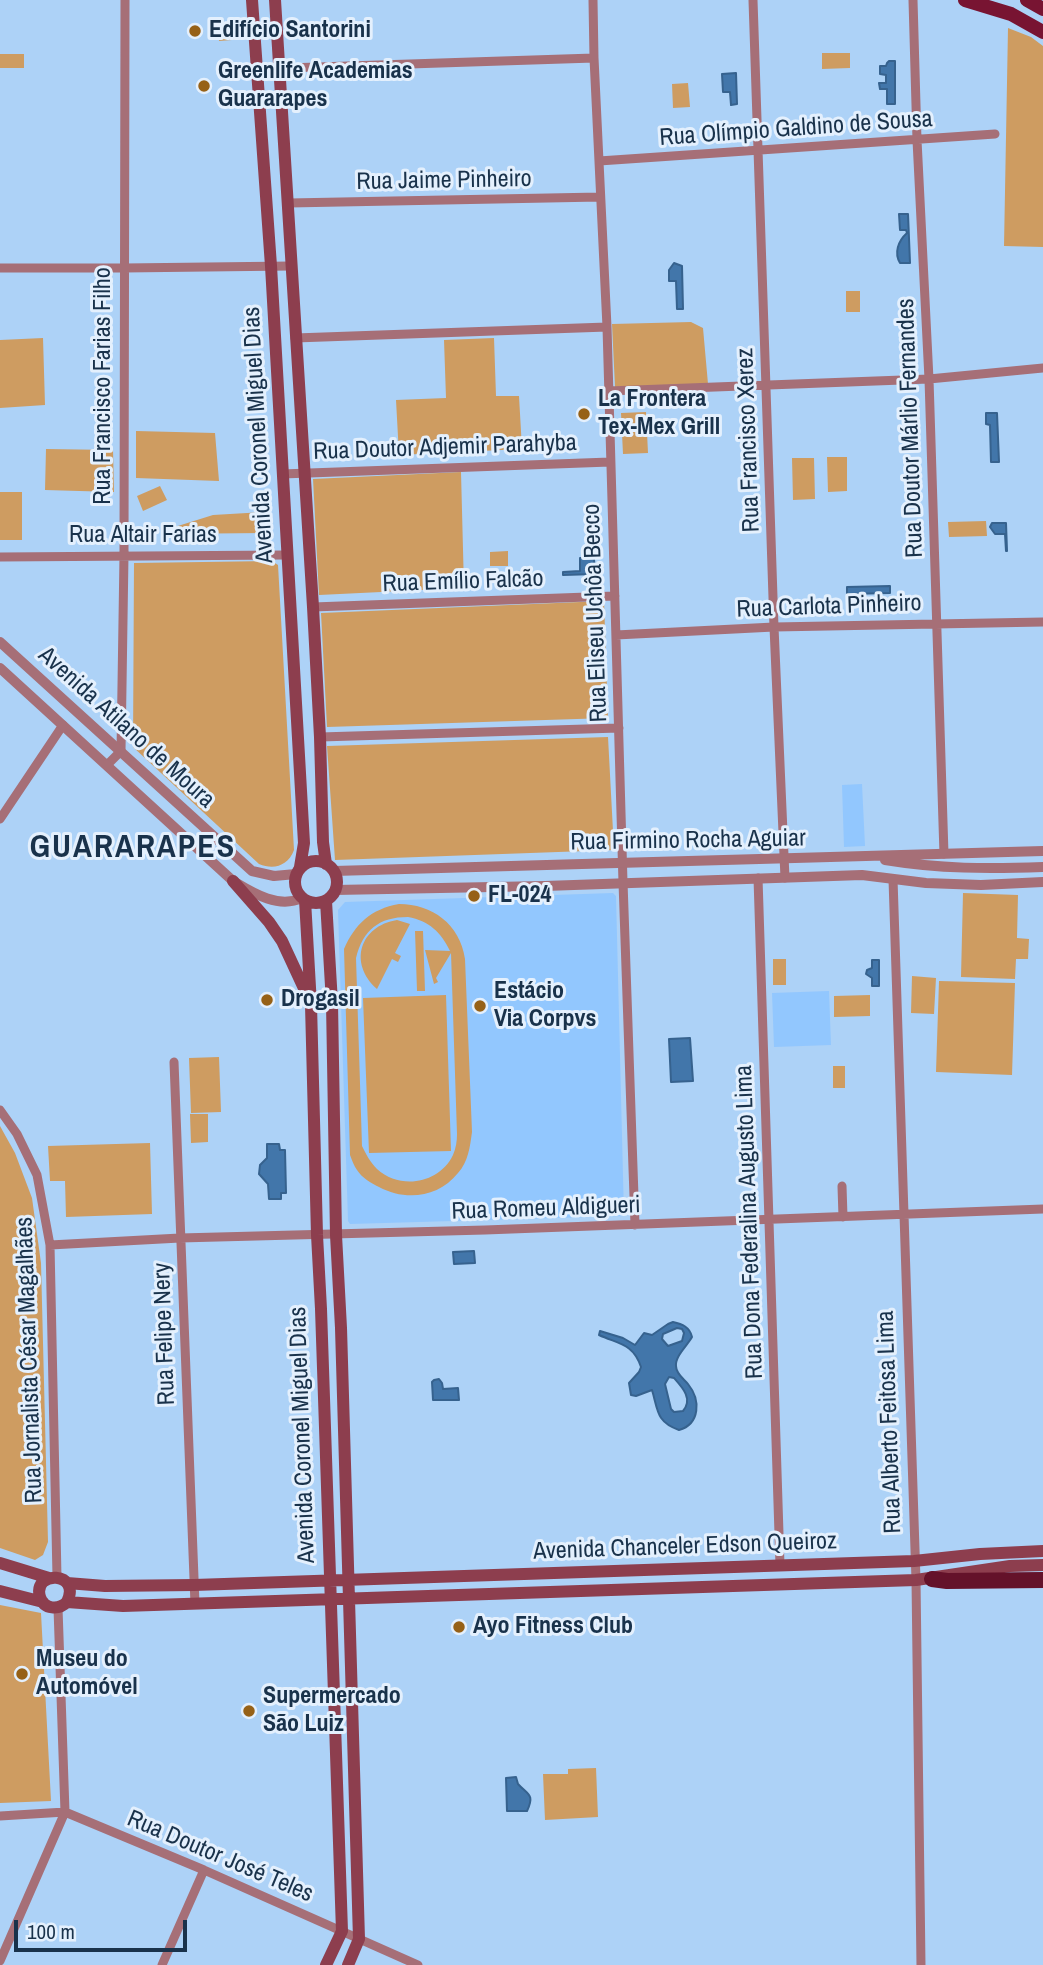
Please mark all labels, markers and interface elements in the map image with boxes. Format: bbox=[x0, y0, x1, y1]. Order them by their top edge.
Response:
place label: Edifício Santorini bbox=[209, 17, 371, 45]
marker: Edifício Santorini bbox=[187, 23, 203, 39]
place label: Greenlife Academias Guararapes bbox=[218, 58, 413, 114]
marker: Greenlife Academias Guararapes bbox=[196, 78, 212, 94]
street label: Rua Olímpio Galdino de Sousa bbox=[659, 105, 933, 153]
street label: Rua Jaime Pinheiro bbox=[356, 165, 532, 197]
street label: Rua Francisco Farias Filho bbox=[90, 267, 118, 505]
street label: Rua Doutor Márlio Fernandes bbox=[892, 298, 930, 558]
street label: Avenida Coronel Miguel Dias bbox=[238, 306, 280, 564]
street label: Rua Francisco Xerez bbox=[731, 347, 767, 533]
place label: La Frontera Tex-Mex Grill bbox=[598, 386, 720, 442]
marker: La Frontera Tex-Mex Grill bbox=[576, 406, 592, 422]
street label: Rua Doutor Adjemir Parahyba bbox=[313, 429, 577, 467]
street label: Rua Eliseu Uchôa Becco bbox=[578, 503, 614, 723]
street label: Rua Altair Farias bbox=[69, 522, 217, 550]
street label: Rua Emílio Falcão bbox=[382, 565, 544, 599]
street label: Rua Carlota Pinheiro bbox=[736, 589, 922, 625]
street label: Avenida Atilano de Moura bbox=[32, 641, 220, 815]
street label: Rua Firmino Rocha Aguiar bbox=[570, 825, 806, 857]
district label: GUARARAPES bbox=[31, 829, 235, 867]
place label: FL-024 bbox=[488, 882, 551, 910]
marker: FL-024 bbox=[466, 888, 482, 904]
place label: Estácio Via Corpvs bbox=[494, 978, 596, 1034]
place label: Drogasil bbox=[281, 986, 360, 1014]
marker: Drogasil bbox=[259, 992, 275, 1008]
marker: Estácio Via Corpvs bbox=[472, 998, 488, 1014]
street label: Rua Dona Federalina Augusto Lima bbox=[730, 1065, 770, 1379]
street label: Rua Romeu Aldigueri bbox=[451, 1191, 641, 1227]
street label: Rua Jornalista César Magalhães bbox=[11, 1216, 49, 1504]
street label: Rua Felipe Nery bbox=[148, 1262, 182, 1406]
street label: Avenida Coronel Miguel Dias bbox=[284, 1306, 322, 1564]
street label: Rua Alberto Feitosa Lima bbox=[872, 1310, 908, 1534]
street label: Avenida Chanceler Edson Queiroz bbox=[533, 1527, 837, 1567]
place label: Ayo Fitness Club bbox=[473, 1613, 633, 1641]
marker: Ayo Fitness Club bbox=[451, 1619, 467, 1635]
place label: Museu do Automóvel bbox=[36, 1646, 138, 1702]
marker: Museu do Automóvel bbox=[14, 1666, 30, 1682]
place label: Supermercado São Luiz bbox=[263, 1683, 401, 1739]
marker: Supermercado São Luiz bbox=[241, 1703, 257, 1719]
street label: Rua Doutor José Teles bbox=[123, 1805, 317, 1909]
scale bar bbox=[18, 1906, 191, 1950]
text: 100 m bbox=[27, 1917, 75, 1946]

